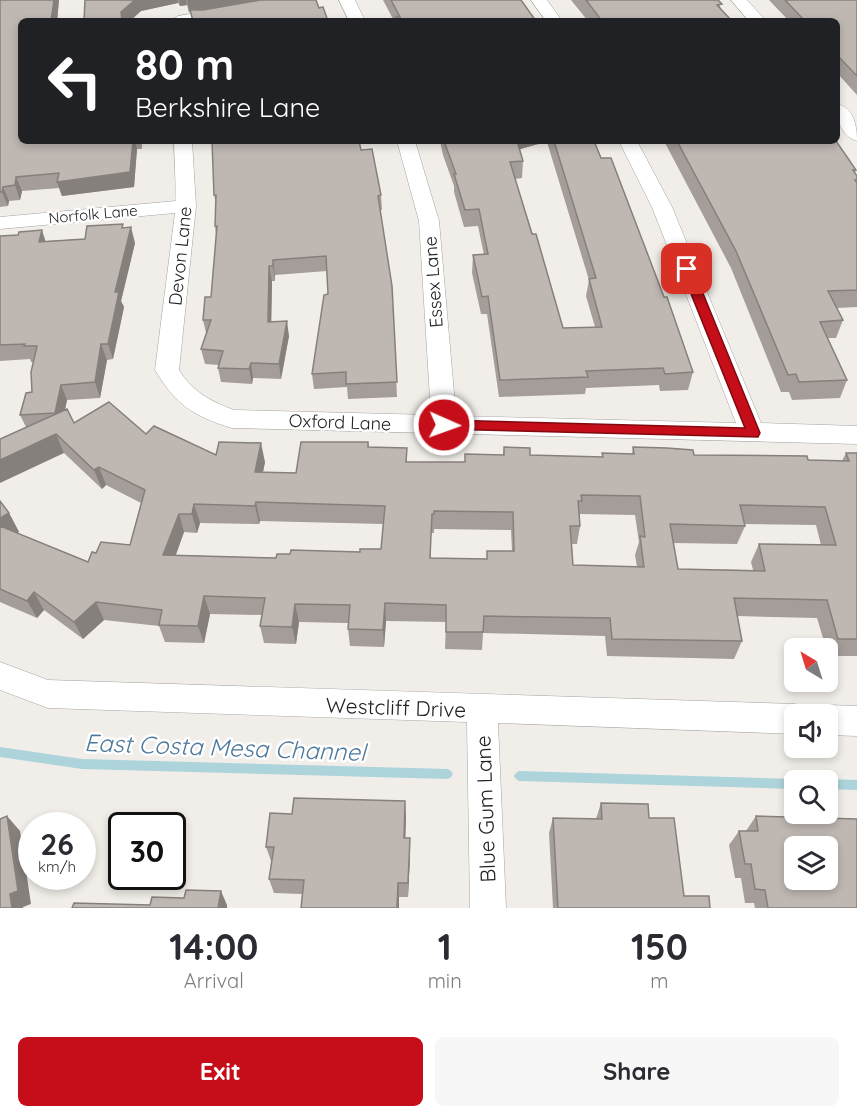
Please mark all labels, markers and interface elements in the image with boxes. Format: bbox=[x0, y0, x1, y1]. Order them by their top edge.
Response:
text: 80 m bbox=[135, 38, 234, 91]
icon: left bbox=[36, 42, 114, 120]
text: Berkshire Lane bbox=[135, 90, 320, 124]
street label: Norfolk Lane bbox=[48, 201, 138, 227]
street label: Devon Lane bbox=[163, 205, 197, 307]
street label: Essex Lane bbox=[418, 235, 448, 329]
pin bbox=[661, 243, 712, 294]
icon: arrive bbox=[670, 252, 703, 285]
position arrow bbox=[412, 393, 476, 457]
street label: Oxford Lane bbox=[288, 409, 392, 435]
north arrow bbox=[784, 638, 838, 692]
map controls bbox=[784, 638, 838, 890]
street label: Westcliff Drive bbox=[325, 692, 467, 722]
button: sound bbox=[784, 704, 838, 758]
water label: East Costa Mesa Channel bbox=[84, 727, 369, 767]
street label: Blue Gum Lane bbox=[469, 735, 501, 883]
button: search bbox=[784, 770, 838, 824]
speed limit sign: 30 bbox=[108, 812, 186, 890]
text: 26 bbox=[40, 825, 74, 863]
button: layers bbox=[784, 836, 838, 890]
text: km/h bbox=[38, 857, 76, 876]
text: 14:00 bbox=[169, 924, 258, 969]
text: 1 bbox=[438, 924, 452, 969]
text: 150 bbox=[631, 924, 688, 969]
text: Arrival bbox=[184, 968, 244, 993]
text: min bbox=[428, 968, 462, 993]
text: m bbox=[650, 968, 668, 993]
button: Exit bbox=[18, 1037, 423, 1106]
button: Share bbox=[435, 1037, 839, 1106]

